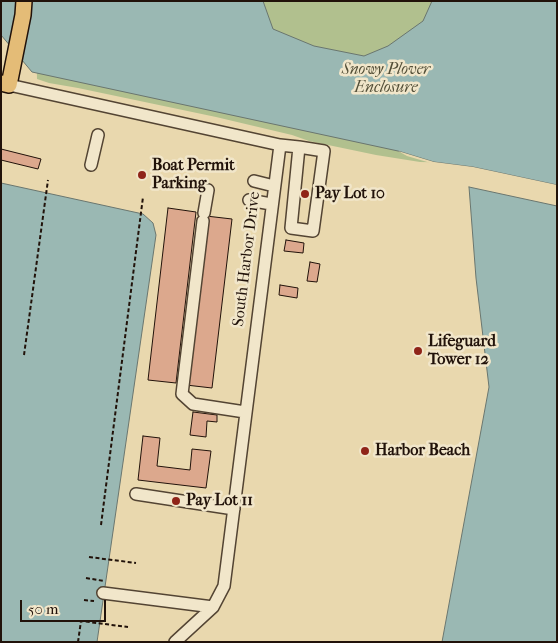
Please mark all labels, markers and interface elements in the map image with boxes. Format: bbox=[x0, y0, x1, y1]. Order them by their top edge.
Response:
park label: Snowy Plover Enclosure bbox=[342, 60, 430, 98]
place label: Boat Permit Parking bbox=[152, 156, 235, 194]
marker: Boat Permit Parking bbox=[136, 169, 148, 181]
place label: Pay Lot 10 bbox=[315, 184, 385, 204]
marker: Pay Lot 10 bbox=[299, 188, 311, 200]
street label: South Harbor Drive bbox=[229, 190, 265, 328]
place label: Lifeguard Tower 12 bbox=[428, 332, 496, 370]
marker: Lifeguard Tower 12 bbox=[412, 345, 424, 357]
place label: Harbor Beach bbox=[375, 441, 470, 461]
marker: Harbor Beach bbox=[359, 445, 371, 457]
place label: Pay Lot 11 bbox=[186, 491, 253, 511]
marker: Pay Lot 11 bbox=[170, 495, 182, 507]
scale bar bbox=[22, 590, 109, 622]
text: 50 m bbox=[28, 600, 58, 618]

